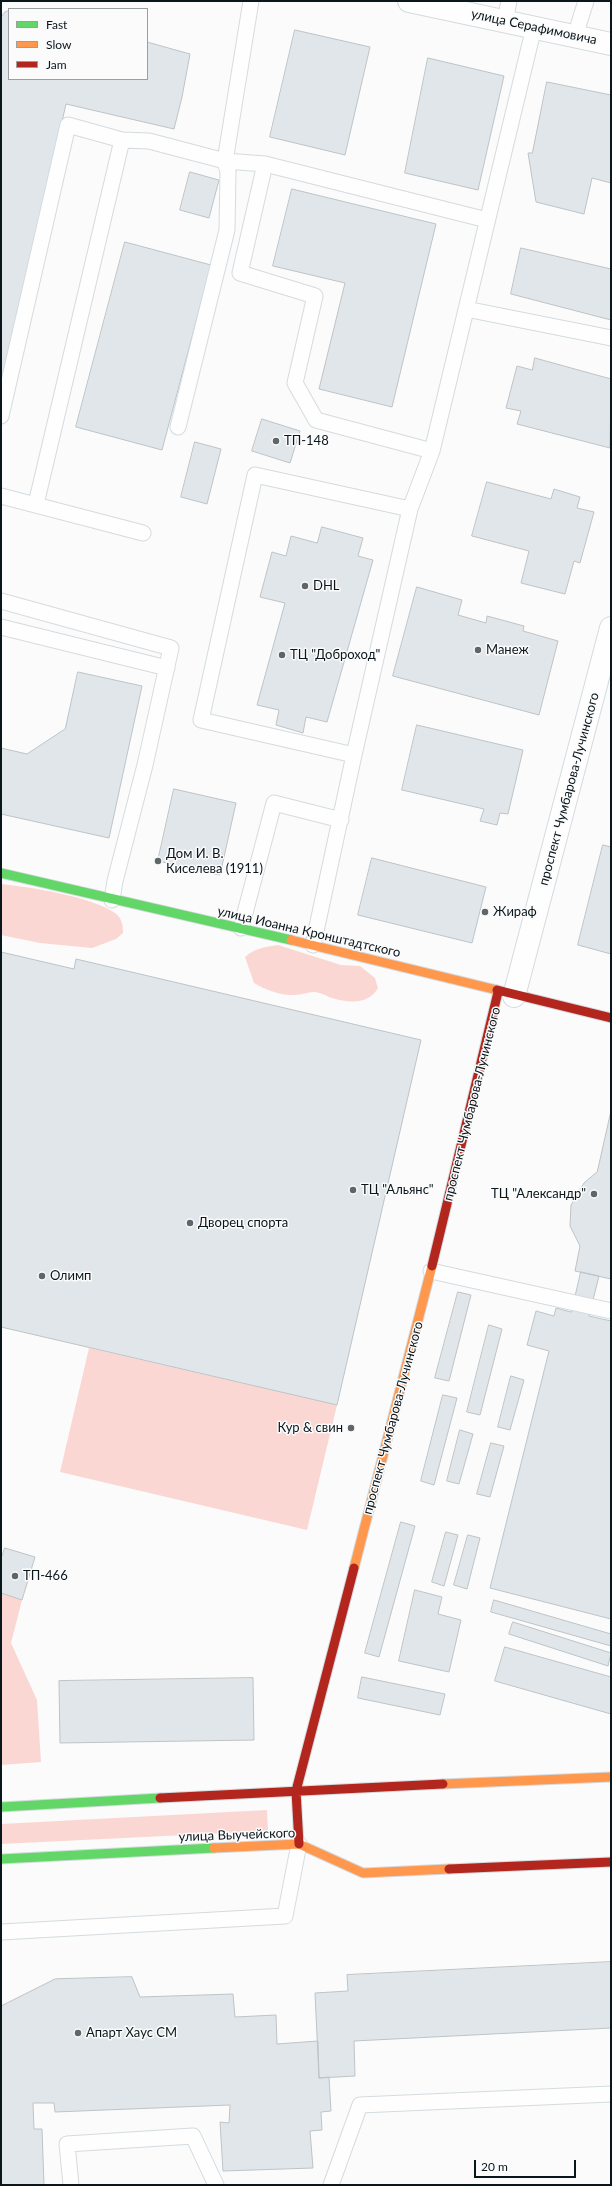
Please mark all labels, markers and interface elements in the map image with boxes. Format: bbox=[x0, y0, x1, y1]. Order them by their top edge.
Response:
street label: улица Серафимовича bbox=[470, 6, 598, 48]
legend bbox=[8, 8, 148, 80]
text: Fast bbox=[46, 17, 67, 32]
text: Slow bbox=[46, 37, 71, 52]
text: Jam bbox=[46, 57, 67, 72]
place label: ТП-148 bbox=[284, 433, 329, 449]
marker: ТП-148 bbox=[271, 436, 281, 446]
place label: DHL bbox=[313, 578, 339, 594]
marker: DHL bbox=[300, 581, 310, 591]
place label: Манеж bbox=[486, 642, 529, 658]
marker: Манеж bbox=[473, 645, 483, 655]
place label: ТЦ "Доброход" bbox=[290, 647, 380, 663]
marker: ТЦ "Доброход" bbox=[277, 650, 287, 660]
street label: проспект Чумбарова-Лучинского bbox=[536, 691, 602, 887]
place label: Дом И. В. Киселева (1911) bbox=[166, 846, 263, 877]
marker: Дом И. В. Киселева (1911) bbox=[153, 856, 163, 866]
street label: улица Иоанна Кронштадтского bbox=[216, 903, 402, 961]
place label: Жираф bbox=[493, 904, 537, 920]
marker: Жираф bbox=[480, 907, 490, 917]
street label: проспект Чумбарова-Лучинского bbox=[440, 1005, 504, 1203]
place label: ТЦ "Альянс" bbox=[361, 1182, 434, 1198]
marker: ТЦ "Альянс" bbox=[348, 1185, 358, 1195]
place label: ТЦ "Александр" bbox=[491, 1186, 586, 1202]
marker: ТЦ "Александр" bbox=[589, 1189, 599, 1199]
place label: Дворец спорта bbox=[198, 1215, 288, 1231]
marker: Дворец спорта bbox=[185, 1218, 195, 1228]
place label: Олимп bbox=[50, 1268, 91, 1284]
marker: Олимп bbox=[37, 1271, 47, 1281]
street label: проспект Чумбарова-Лучинского bbox=[360, 1320, 426, 1516]
place label: Кур & свин bbox=[278, 1420, 343, 1436]
marker: Кур & свин bbox=[346, 1423, 356, 1433]
place label: ТП-466 bbox=[23, 1568, 68, 1584]
marker: ТП-466 bbox=[10, 1571, 20, 1581]
street label: улица Выучейского bbox=[178, 1825, 296, 1845]
place label: Апарт Хаус СМ bbox=[86, 2025, 177, 2041]
marker: Апарт Хаус СМ bbox=[73, 2028, 83, 2038]
scale bar bbox=[476, 2152, 578, 2178]
text: 20 m bbox=[481, 2159, 508, 2174]

